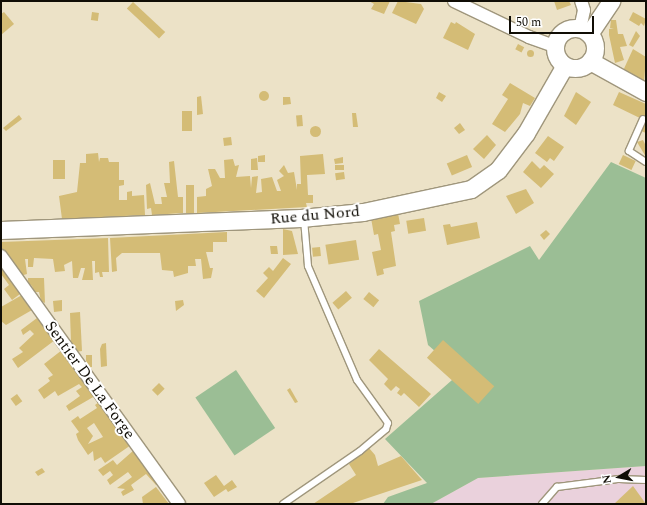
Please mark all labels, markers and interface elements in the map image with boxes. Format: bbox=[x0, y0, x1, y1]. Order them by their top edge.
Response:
scale bar bbox=[511, 8, 596, 34]
text: 50 m bbox=[516, 13, 541, 32]
street label: Rue du Nord bbox=[269, 202, 361, 228]
street label: Sentier De La Forge bbox=[41, 317, 139, 443]
north arrow bbox=[599, 457, 639, 497]
text: N bbox=[598, 473, 616, 485]

